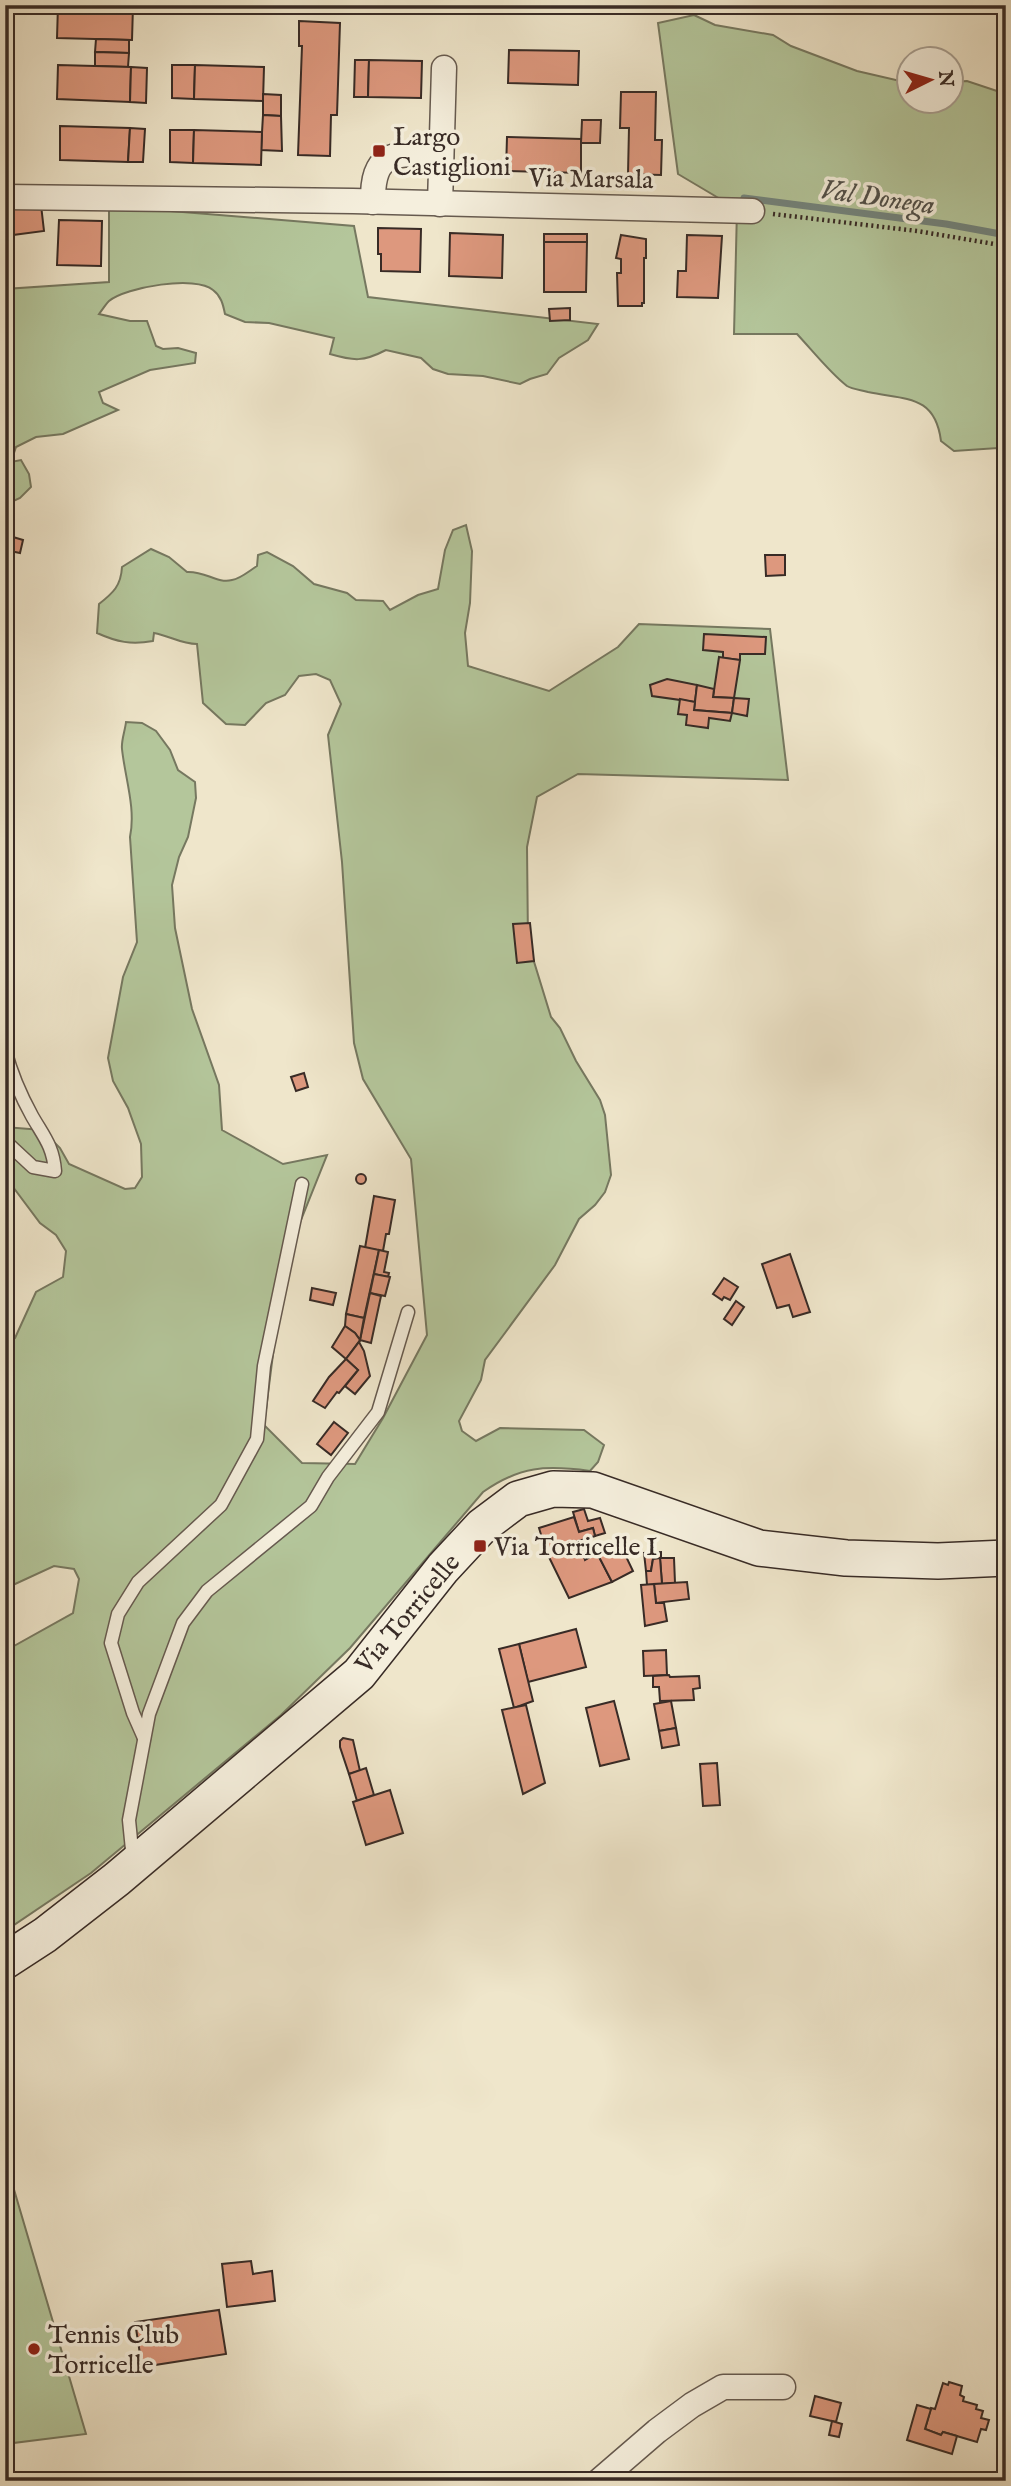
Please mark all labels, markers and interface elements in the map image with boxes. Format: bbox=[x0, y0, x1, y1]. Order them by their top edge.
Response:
north arrow bbox=[895, 46, 965, 116]
text: N bbox=[932, 68, 958, 88]
place label: Largo Castiglioni bbox=[393, 121, 511, 184]
marker: Largo Castiglioni bbox=[371, 143, 387, 159]
street label: Via Marsala bbox=[527, 162, 654, 197]
water label: Val Donega bbox=[818, 173, 937, 224]
place label: Via Torricelle I bbox=[493, 1531, 657, 1564]
marker: Via Torricelle I bbox=[472, 1538, 488, 1554]
street label: Via Torricelle bbox=[348, 1547, 468, 1681]
place label: Tennis Club Torricelle bbox=[48, 2319, 179, 2382]
marker: Tennis Club Torricelle bbox=[26, 2341, 42, 2357]

